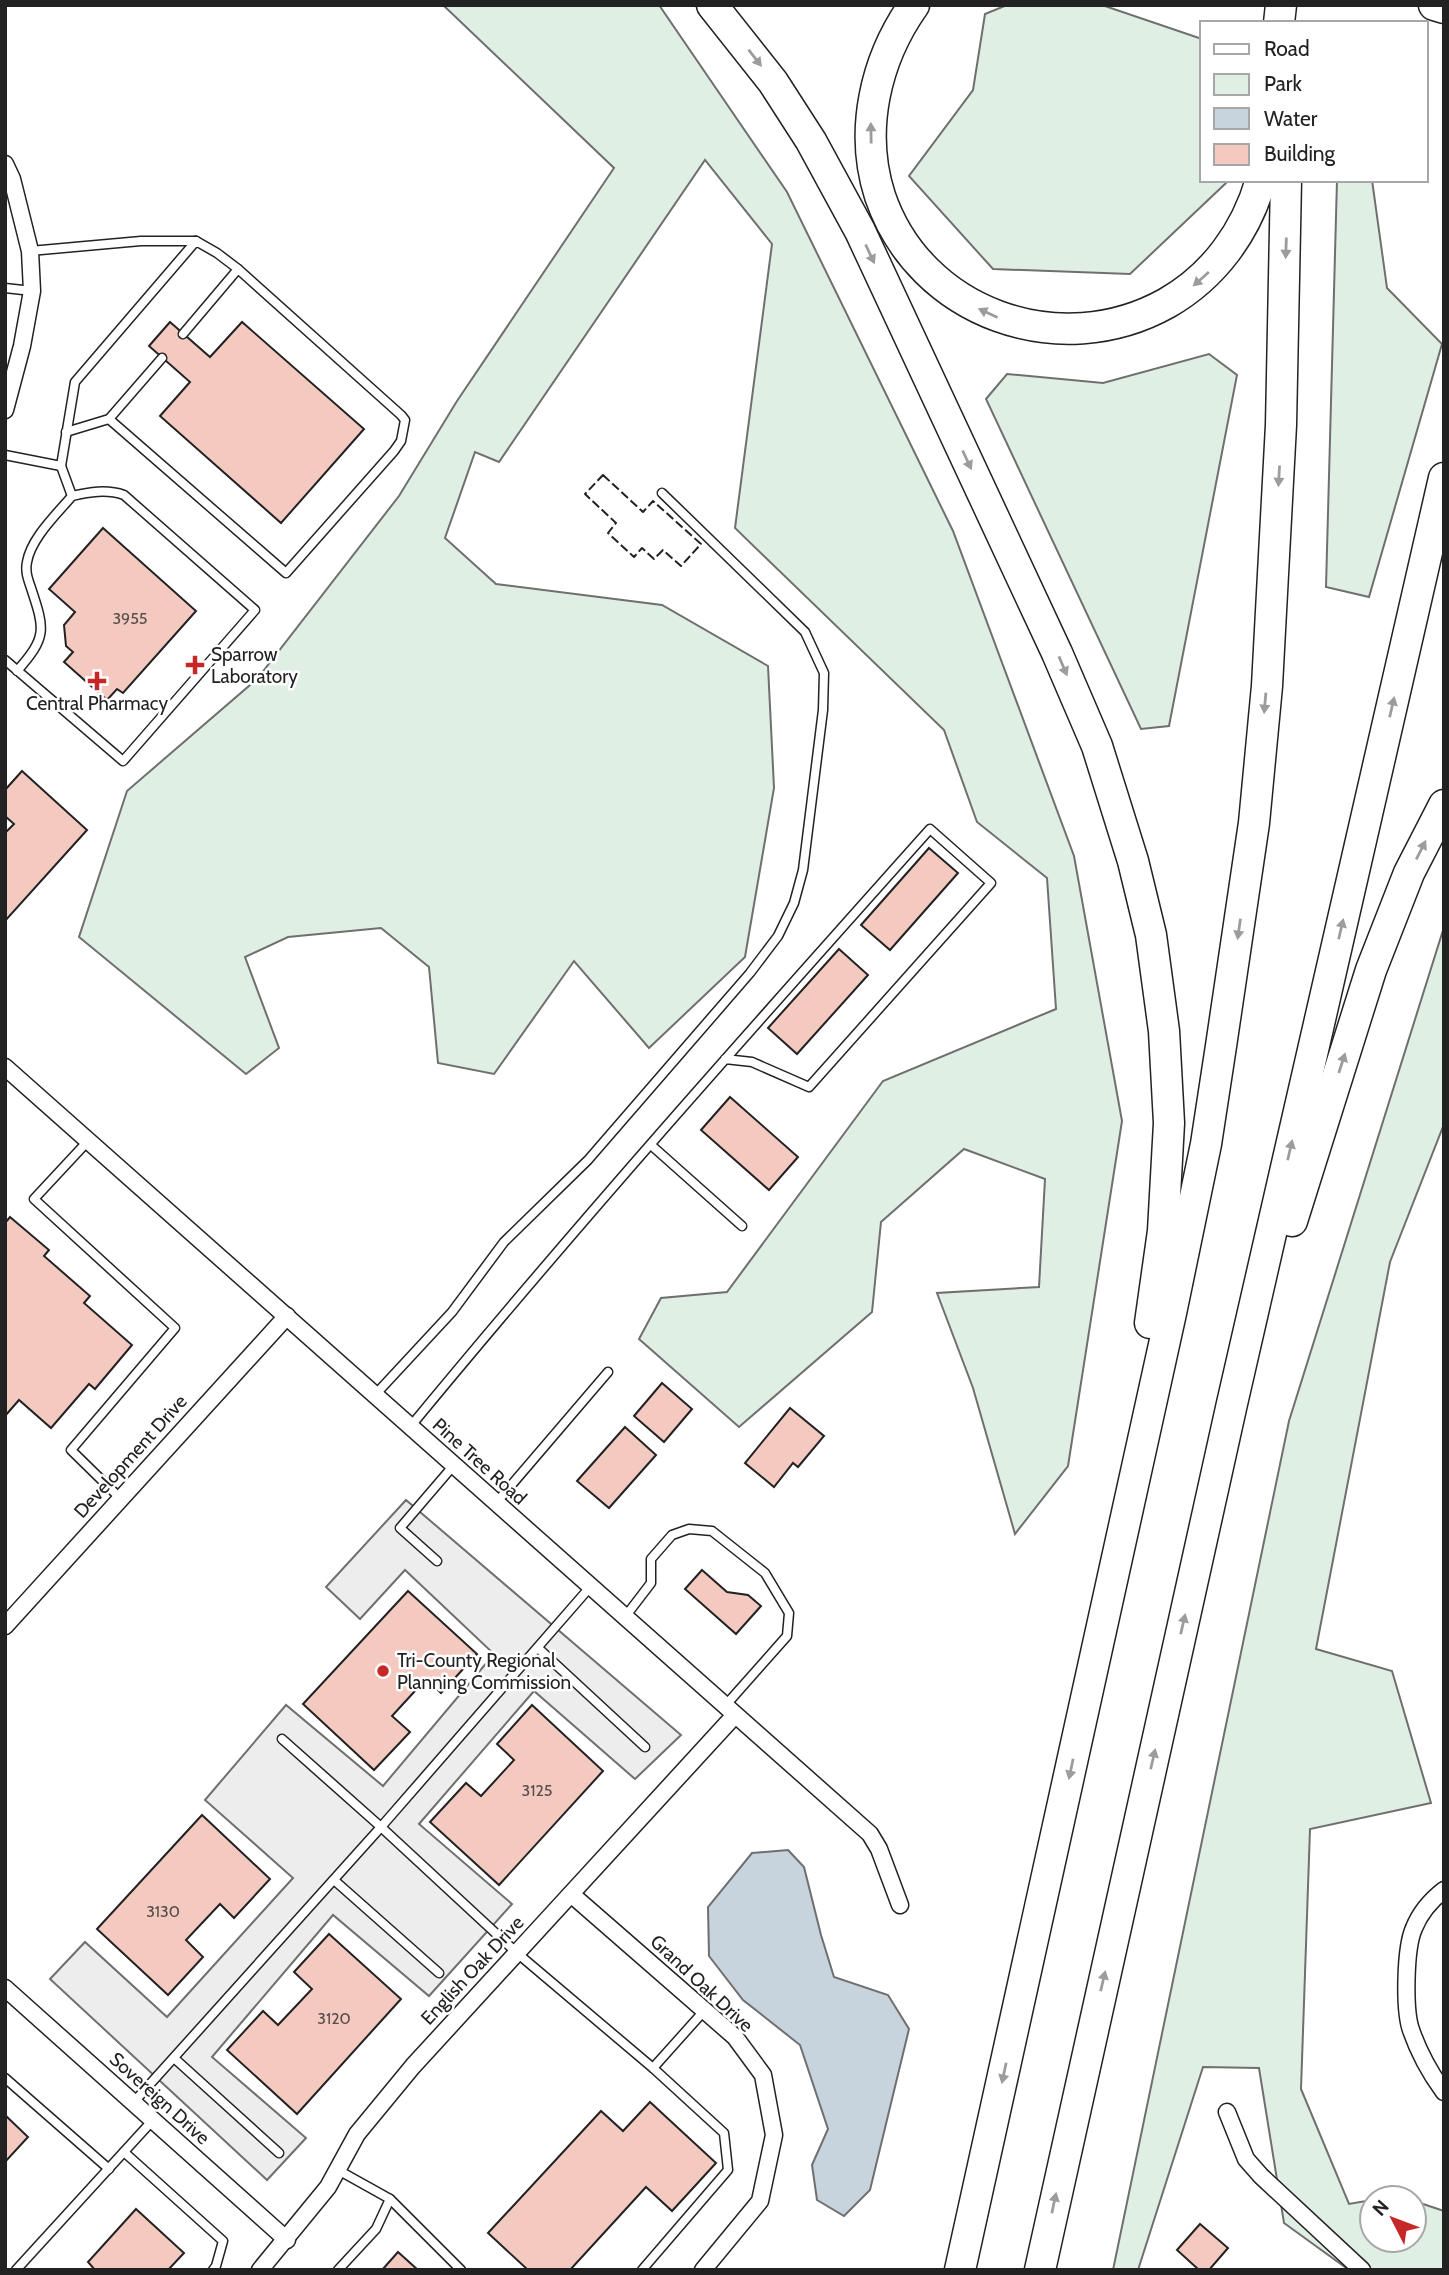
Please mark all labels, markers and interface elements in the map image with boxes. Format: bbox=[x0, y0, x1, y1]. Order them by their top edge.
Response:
legend bbox=[1200, 21, 1428, 182]
text: Road bbox=[1264, 36, 1310, 61]
one-way arrow bbox=[747, 49, 762, 67]
text: Park bbox=[1264, 71, 1302, 96]
text: Water bbox=[1264, 106, 1318, 131]
one-way arrow bbox=[865, 122, 877, 144]
text: Building bbox=[1264, 141, 1336, 166]
one-way arrow bbox=[1280, 238, 1292, 260]
one-way arrow bbox=[864, 244, 876, 264]
one-way arrow bbox=[1192, 271, 1210, 287]
one-way arrow bbox=[978, 307, 998, 318]
one-way arrow bbox=[961, 450, 972, 470]
one-way arrow bbox=[1273, 465, 1284, 487]
house number: 3955 bbox=[112, 609, 148, 628]
place label: Sparrow Laboratory bbox=[211, 643, 298, 688]
marker: Sparrow Laboratory bbox=[185, 655, 205, 675]
one-way arrow bbox=[1057, 656, 1069, 676]
marker: Central Pharmacy bbox=[89, 673, 105, 689]
place label: Central Pharmacy bbox=[26, 692, 168, 715]
one-way arrow bbox=[1259, 692, 1270, 714]
one-way arrow bbox=[1386, 696, 1397, 718]
one-way arrow bbox=[1416, 840, 1427, 860]
one-way arrow bbox=[1234, 918, 1245, 940]
one-way arrow bbox=[1336, 918, 1347, 940]
one-way arrow bbox=[1337, 1052, 1348, 1073]
one-way arrow bbox=[1285, 1139, 1296, 1161]
street label: Development Drive bbox=[69, 1390, 192, 1523]
street label: Pine Tree Road bbox=[428, 1413, 531, 1510]
one-way arrow bbox=[1178, 1613, 1189, 1635]
place label: Tri-County Regional Planning Commission bbox=[397, 1649, 571, 1694]
marker: Tri-County Regional Planning Commission bbox=[375, 1663, 391, 1679]
one-way arrow bbox=[1147, 1748, 1158, 1770]
one-way arrow bbox=[1065, 1758, 1076, 1780]
house number: 3125 bbox=[522, 1781, 552, 1800]
house number: 3130 bbox=[146, 1902, 180, 1921]
street label: English Oak Drive bbox=[416, 1911, 529, 2030]
street label: Grand Oak Drive bbox=[646, 1930, 758, 2037]
one-way arrow bbox=[1098, 1970, 1109, 1992]
house number: 3120 bbox=[317, 2009, 351, 2028]
street label: Sovereign Drive bbox=[105, 2047, 215, 2150]
one-way arrow bbox=[998, 2062, 1009, 2084]
north arrow bbox=[1358, 2184, 1428, 2254]
one-way arrow bbox=[1049, 2192, 1060, 2214]
text: N bbox=[1368, 2195, 1394, 2221]

